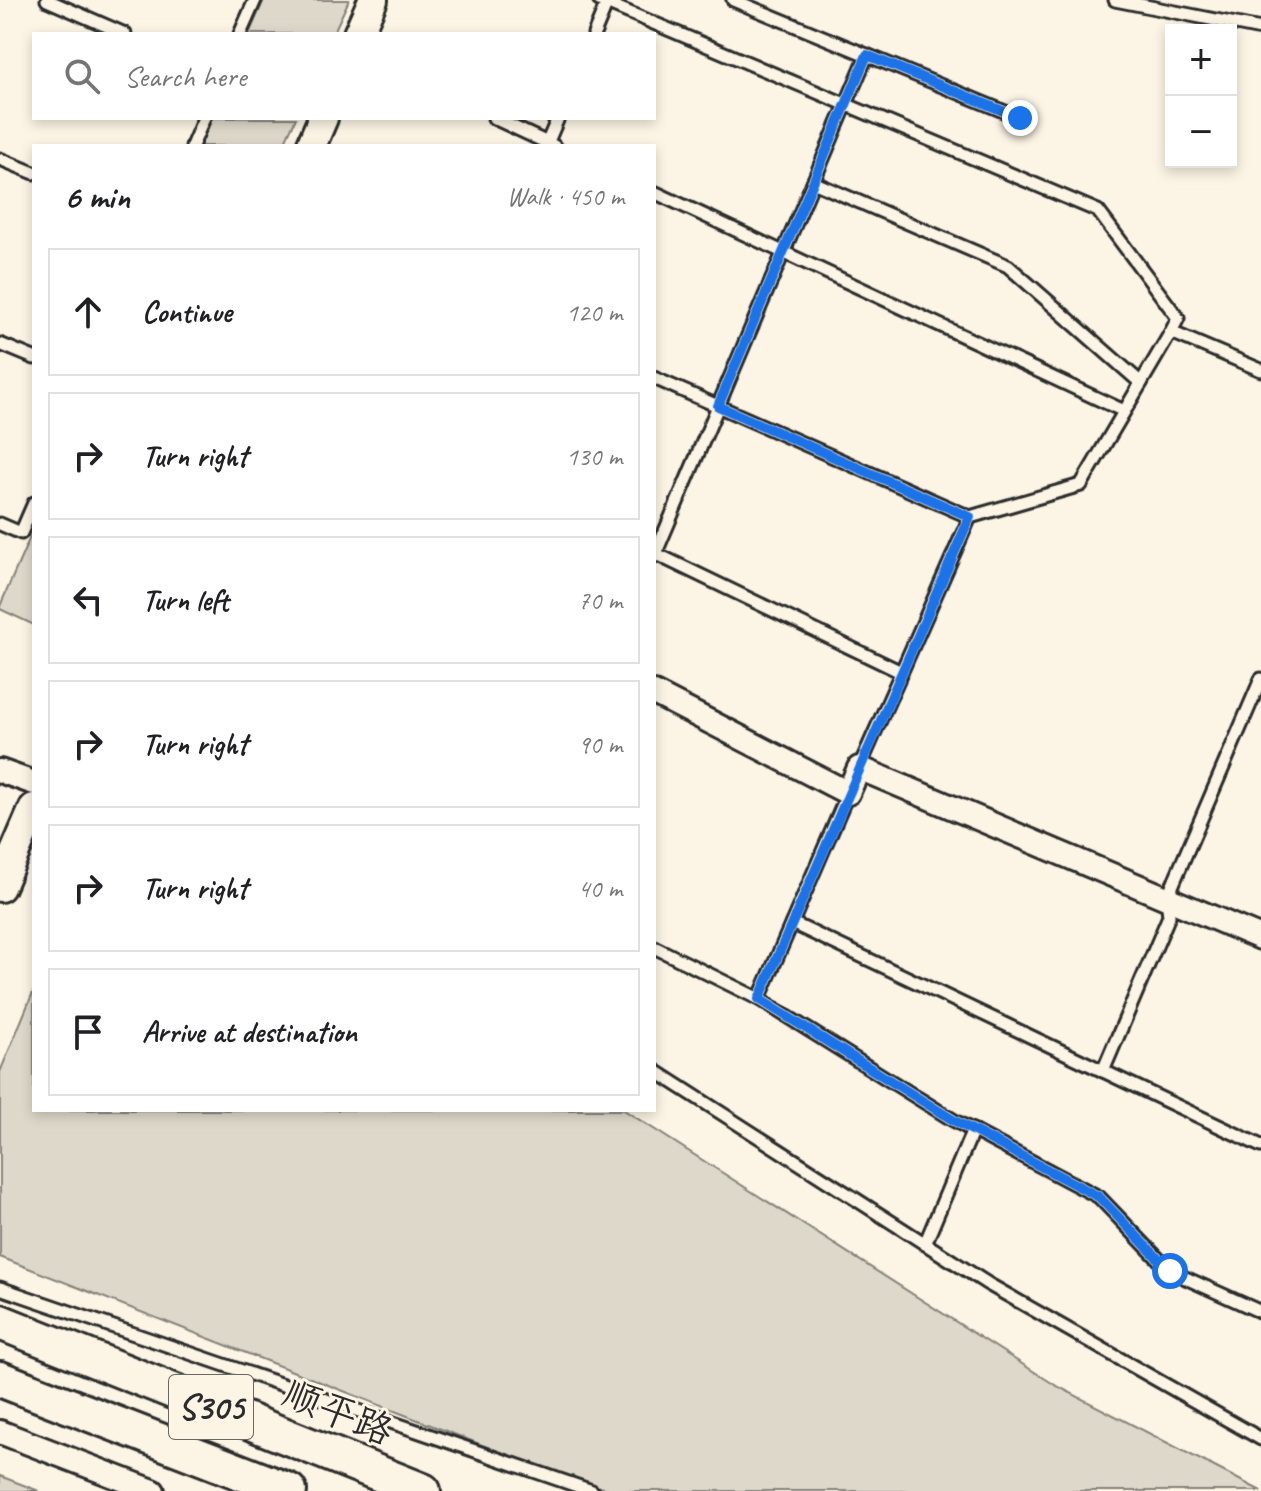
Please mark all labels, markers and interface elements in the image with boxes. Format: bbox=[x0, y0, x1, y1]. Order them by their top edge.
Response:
map controls bbox=[1165, 24, 1237, 168]
button: + bbox=[1165, 24, 1237, 96]
search box bbox=[32, 32, 656, 120]
icon: search bbox=[60, 54, 104, 98]
text: Search here bbox=[124, 57, 246, 95]
button: − bbox=[1165, 96, 1237, 168]
route end bbox=[1002, 100, 1038, 136]
text: 6 min bbox=[64, 175, 130, 218]
text: Walk · 450 m bbox=[507, 180, 624, 213]
icon: ahead bbox=[66, 290, 110, 334]
text: Continue bbox=[142, 293, 232, 331]
text: 120 m bbox=[566, 296, 622, 329]
icon: right bbox=[66, 434, 110, 478]
text: Turn right bbox=[142, 437, 247, 475]
text: 130 m bbox=[566, 440, 622, 473]
icon: left bbox=[66, 578, 110, 622]
text: Turn left bbox=[142, 581, 229, 619]
text: 70 m bbox=[578, 584, 622, 617]
icon: right bbox=[66, 722, 110, 766]
text: Turn right bbox=[142, 725, 247, 763]
text: 90 m bbox=[578, 728, 622, 761]
icon: right bbox=[66, 866, 110, 910]
text: Turn right bbox=[142, 869, 247, 907]
text: 40 m bbox=[578, 872, 622, 905]
icon: arrive bbox=[66, 1010, 110, 1054]
text: Arrive at destination bbox=[142, 1013, 357, 1051]
route start bbox=[1152, 1253, 1188, 1289]
street label: 顺平路 bbox=[276, 1369, 400, 1455]
road number: S305 bbox=[169, 1375, 253, 1439]

